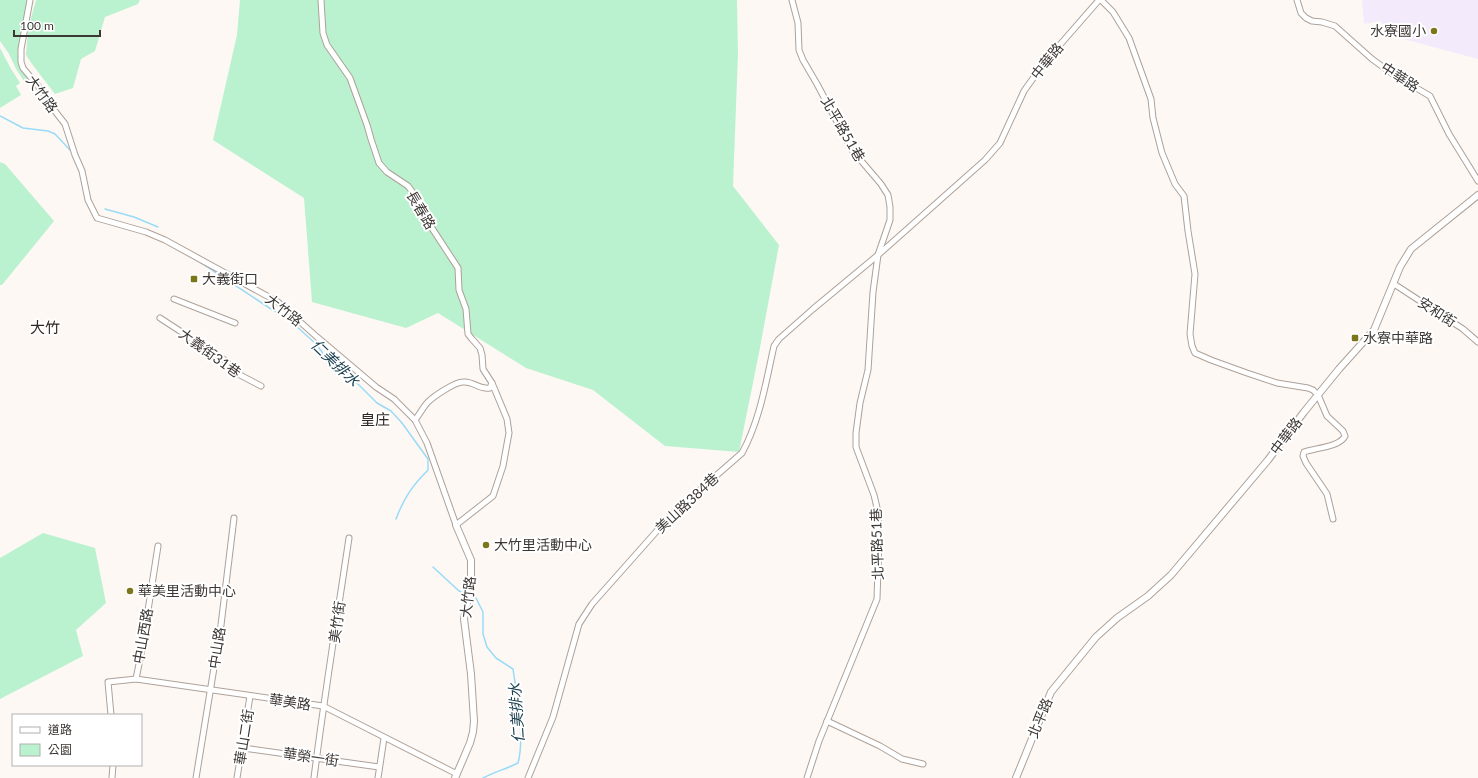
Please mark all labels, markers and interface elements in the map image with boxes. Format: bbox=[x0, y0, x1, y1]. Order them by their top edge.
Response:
scale bar bbox=[14, 12, 100, 38]
text: 100 m bbox=[20, 18, 54, 33]
place label: 水寮國小 bbox=[1370, 22, 1426, 39]
marker: 水寮國小 bbox=[1429, 26, 1439, 36]
street label: 中華路 bbox=[1027, 39, 1066, 82]
street label: 中華路 bbox=[1378, 58, 1423, 95]
street label: 大竹路 bbox=[23, 72, 62, 116]
street label: 北平路51巷 bbox=[818, 93, 869, 164]
street label: 長春路 bbox=[403, 187, 440, 232]
place label: 大義街口 bbox=[202, 270, 258, 287]
marker: 大義街口 bbox=[189, 274, 199, 284]
street label: 大竹路 bbox=[263, 290, 306, 329]
street label: 安和街 bbox=[1415, 293, 1460, 330]
district label: 大竹 bbox=[30, 318, 60, 336]
street label: 大義街31巷 bbox=[176, 324, 245, 381]
place label: 水寮中華路 bbox=[1363, 329, 1433, 346]
marker: 水寮中華路 bbox=[1350, 333, 1360, 343]
water label: 仁美排水 bbox=[308, 335, 364, 390]
district label: 皇庄 bbox=[360, 410, 390, 428]
street label: 中華路 bbox=[1266, 414, 1305, 458]
street label: 美山路384巷 bbox=[651, 469, 722, 536]
street label: 北平路51巷 bbox=[867, 508, 886, 580]
place label: 大竹里活動中心 bbox=[494, 536, 592, 553]
marker: 大竹里活動中心 bbox=[481, 540, 491, 550]
street label: 大竹路 bbox=[457, 575, 478, 619]
place label: 華美里活動中心 bbox=[138, 582, 236, 599]
marker: 華美里活動中心 bbox=[125, 586, 135, 596]
street label: 美竹街 bbox=[325, 600, 348, 644]
street label: 中山西路 bbox=[129, 607, 156, 665]
street label: 中山路 bbox=[205, 626, 228, 670]
water label: 仁美排水 bbox=[505, 682, 527, 744]
street label: 華美路 bbox=[268, 690, 312, 713]
street label: 北平路 bbox=[1024, 695, 1055, 740]
street label: 華山二街 bbox=[231, 708, 256, 766]
legend bbox=[12, 714, 142, 766]
text: 道路 bbox=[48, 722, 72, 737]
text: 公園 bbox=[48, 742, 72, 757]
street label: 華榮一街 bbox=[282, 744, 340, 769]

